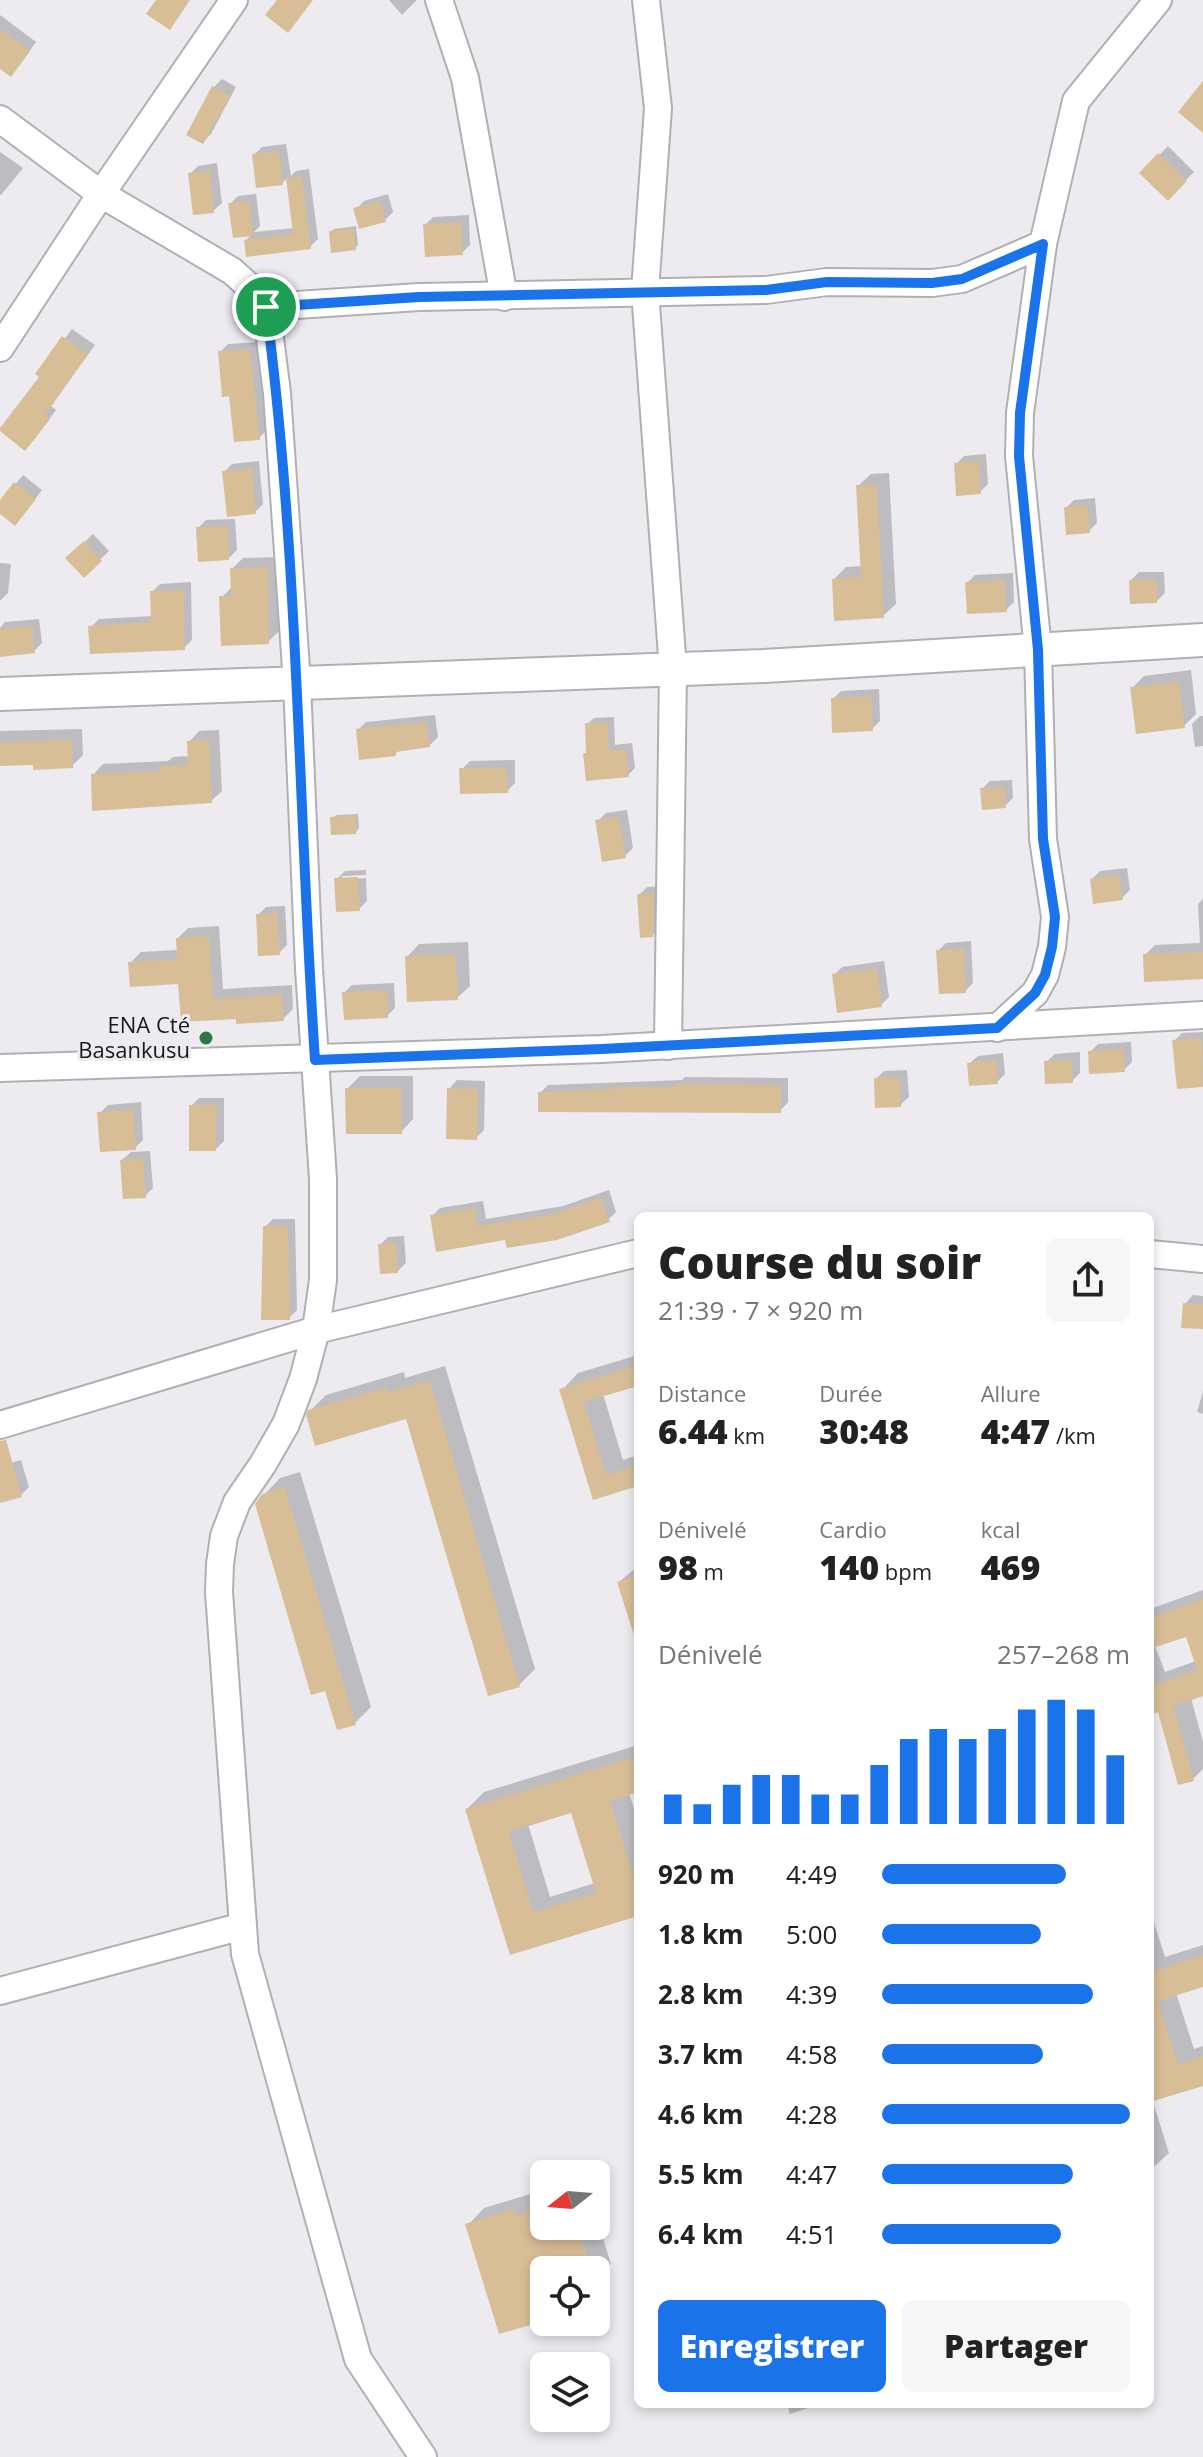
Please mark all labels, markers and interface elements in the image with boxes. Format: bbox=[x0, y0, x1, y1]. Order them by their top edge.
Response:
pin bbox=[232, 273, 300, 341]
icon: arrive bbox=[244, 285, 288, 329]
place label: ENA Cté Basankusu bbox=[78, 1009, 190, 1064]
marker: ENA Cté Basankusu bbox=[197, 1029, 215, 1047]
text: Course du soir bbox=[658, 1232, 981, 1292]
button: share bbox=[1046, 1238, 1130, 1322]
text: 21:39 · 7 × 920 m bbox=[658, 1292, 863, 1328]
text: Distance bbox=[658, 1378, 746, 1408]
text: Durée bbox=[819, 1378, 882, 1408]
text: Allure bbox=[981, 1378, 1041, 1408]
text: 6.44 bbox=[658, 1408, 728, 1454]
text: 30:48 bbox=[819, 1408, 909, 1454]
text: 4:47 bbox=[981, 1408, 1050, 1454]
text: km bbox=[728, 1420, 765, 1450]
text: /km bbox=[1050, 1420, 1096, 1450]
text: Dénivelé bbox=[658, 1514, 747, 1544]
text: Cardio bbox=[819, 1514, 887, 1544]
text: kcal bbox=[981, 1514, 1021, 1544]
text: 98 bbox=[658, 1544, 698, 1590]
text: 140 bbox=[819, 1544, 879, 1590]
text: 469 bbox=[981, 1544, 1040, 1590]
text: m bbox=[698, 1556, 724, 1586]
text: bpm bbox=[879, 1556, 932, 1586]
text: Dénivelé bbox=[658, 1636, 763, 1672]
text: 257–268 m bbox=[997, 1636, 1130, 1672]
text: 920 m bbox=[658, 1856, 735, 1892]
text: 4:49 bbox=[786, 1856, 837, 1892]
text: 1.8 km bbox=[658, 1916, 744, 1952]
text: 5:00 bbox=[786, 1916, 837, 1952]
text: 2.8 km bbox=[658, 1976, 744, 2012]
text: 4:39 bbox=[786, 1976, 837, 2012]
text: 3.7 km bbox=[658, 2036, 744, 2072]
text: 4:58 bbox=[786, 2036, 837, 2072]
text: 4.6 km bbox=[658, 2096, 744, 2132]
text: 4:28 bbox=[786, 2096, 837, 2132]
text: 5.5 km bbox=[658, 2156, 744, 2192]
text: 4:47 bbox=[786, 2156, 837, 2192]
north arrow bbox=[530, 2160, 610, 2240]
map controls bbox=[530, 2160, 610, 2432]
text: 6.4 km bbox=[658, 2216, 744, 2252]
text: 4:51 bbox=[786, 2216, 837, 2252]
button: locate bbox=[530, 2256, 610, 2336]
button: Enregistrer bbox=[658, 2300, 886, 2392]
button: Partager bbox=[902, 2300, 1130, 2392]
button: layers bbox=[530, 2352, 610, 2432]

